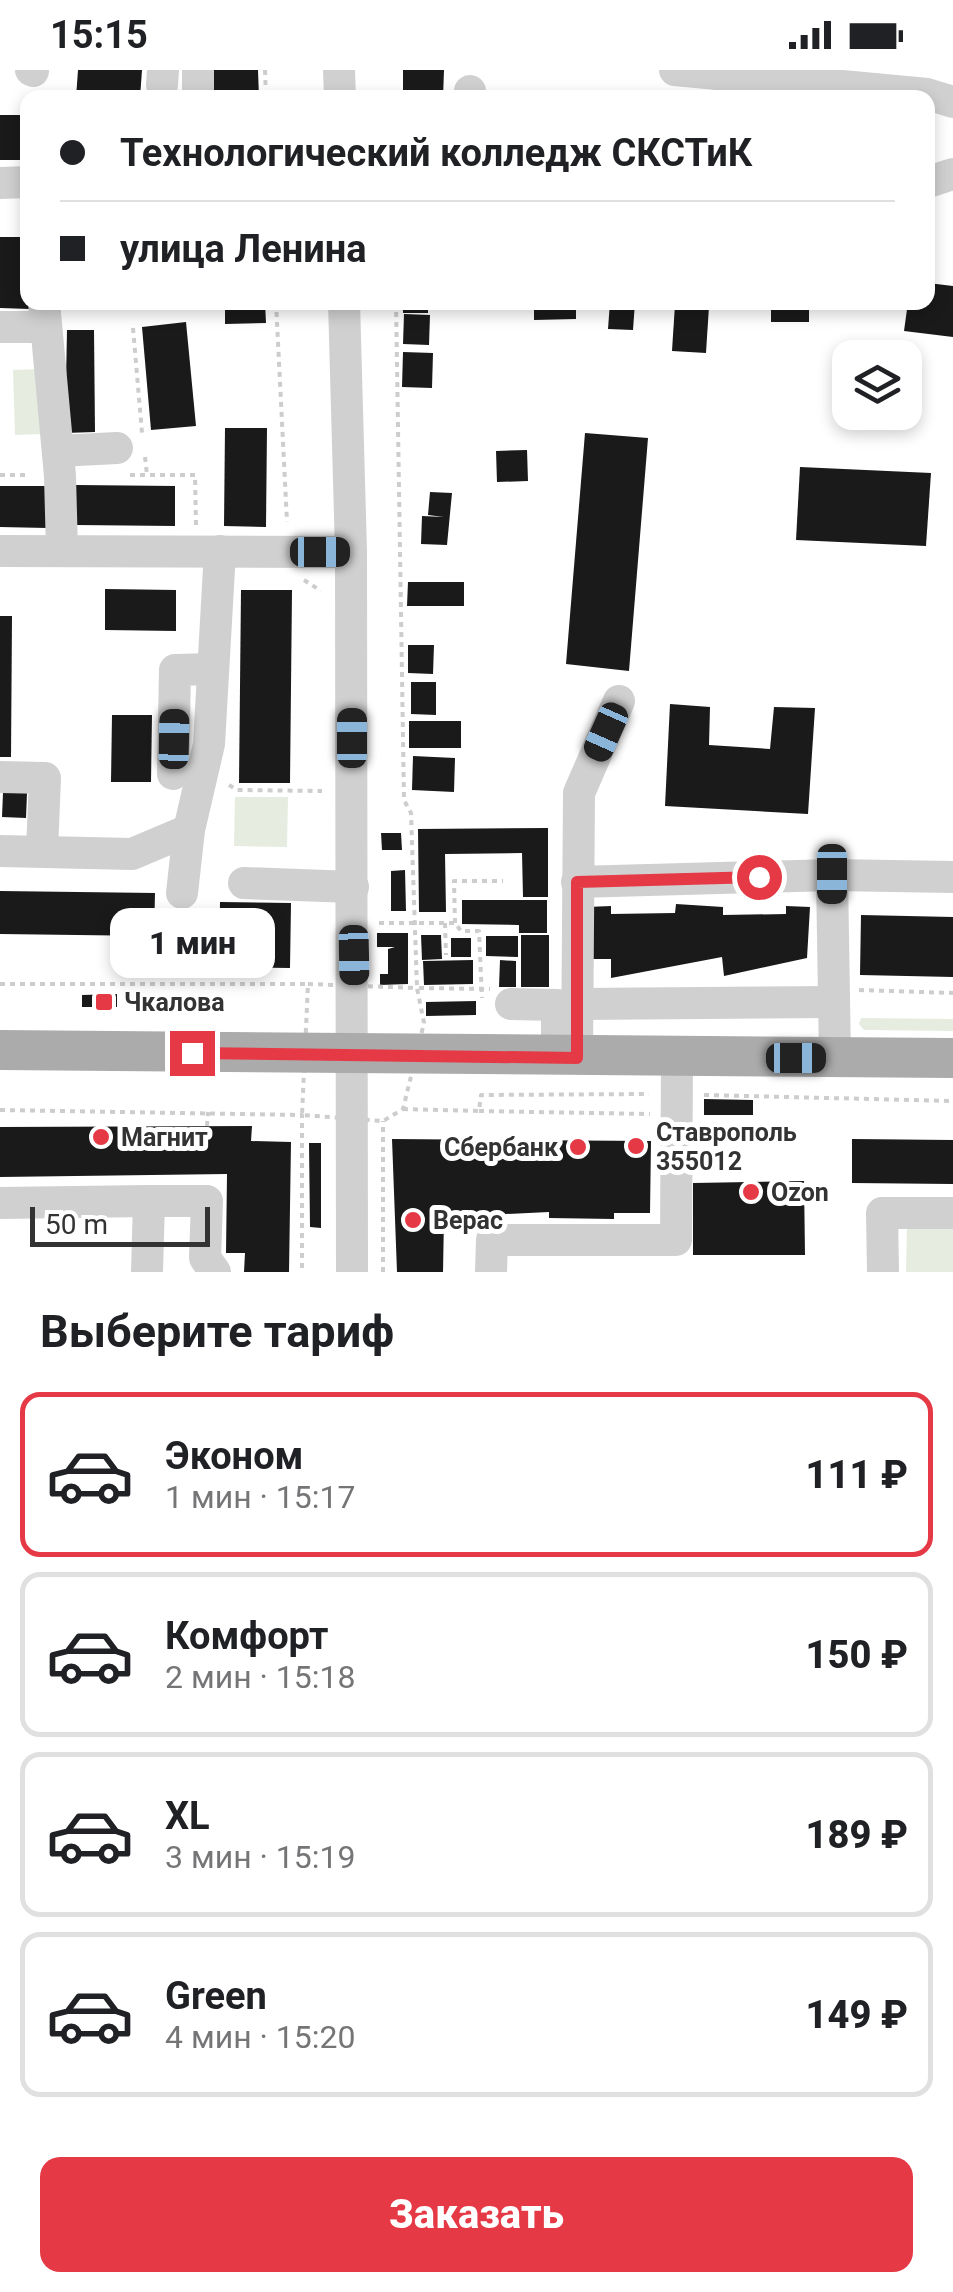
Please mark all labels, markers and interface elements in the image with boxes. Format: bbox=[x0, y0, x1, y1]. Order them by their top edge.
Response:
text: 15:15 bbox=[50, 13, 148, 57]
text: Технологический колледж СКСТиК bbox=[120, 131, 752, 175]
text: улица Ленина bbox=[120, 227, 367, 271]
map controls bbox=[832, 340, 922, 430]
button: layers bbox=[832, 340, 922, 430]
car bbox=[290, 537, 350, 567]
car bbox=[580, 698, 632, 766]
car bbox=[337, 708, 367, 768]
car bbox=[158, 709, 190, 769]
car bbox=[817, 844, 847, 904]
route start bbox=[737, 855, 782, 900]
callout: 1 мин bbox=[110, 908, 274, 978]
text: 1 мин bbox=[149, 924, 236, 962]
car bbox=[338, 925, 370, 985]
place label: Чкалова bbox=[124, 988, 225, 1017]
marker: Чкалова bbox=[93, 991, 115, 1013]
route end bbox=[170, 1031, 215, 1076]
car bbox=[766, 1043, 826, 1073]
place label: Ставрополь 355012 bbox=[656, 1118, 797, 1176]
place label: Магнит bbox=[121, 1123, 208, 1152]
marker: Магнит bbox=[90, 1126, 112, 1148]
place label: Сбербанк bbox=[444, 1133, 559, 1162]
marker: Ставрополь 355012 bbox=[625, 1135, 647, 1157]
marker: Сбербанк bbox=[567, 1136, 589, 1158]
place label: Ozon bbox=[771, 1178, 829, 1207]
marker: Ozon bbox=[740, 1181, 762, 1203]
scale bar bbox=[30, 1202, 210, 1246]
place label: Верас bbox=[433, 1206, 503, 1235]
text: 50 m bbox=[45, 1208, 108, 1241]
marker: Верас bbox=[402, 1209, 424, 1231]
text: Выберите тариф bbox=[40, 1305, 394, 1358]
icon: car bbox=[45, 1430, 135, 1520]
text: Эконом bbox=[165, 1434, 303, 1478]
text: 111 ₽ bbox=[806, 1453, 908, 1497]
text: 1 мин · 15:17 bbox=[165, 1478, 356, 1516]
icon: car bbox=[45, 1610, 135, 1700]
text: Комфорт bbox=[165, 1614, 328, 1658]
text: 150 ₽ bbox=[806, 1633, 908, 1677]
text: 2 мин · 15:18 bbox=[165, 1658, 356, 1696]
icon: car bbox=[45, 1790, 135, 1880]
text: XL bbox=[165, 1794, 210, 1838]
text: 189 ₽ bbox=[806, 1813, 908, 1857]
text: 3 мин · 15:19 bbox=[165, 1838, 356, 1876]
icon: car bbox=[45, 1970, 135, 2060]
text: Green bbox=[165, 1974, 267, 2018]
text: 149 ₽ bbox=[806, 1993, 908, 2037]
text: 4 мин · 15:20 bbox=[165, 2018, 356, 2056]
button: Заказать bbox=[40, 2157, 913, 2272]

